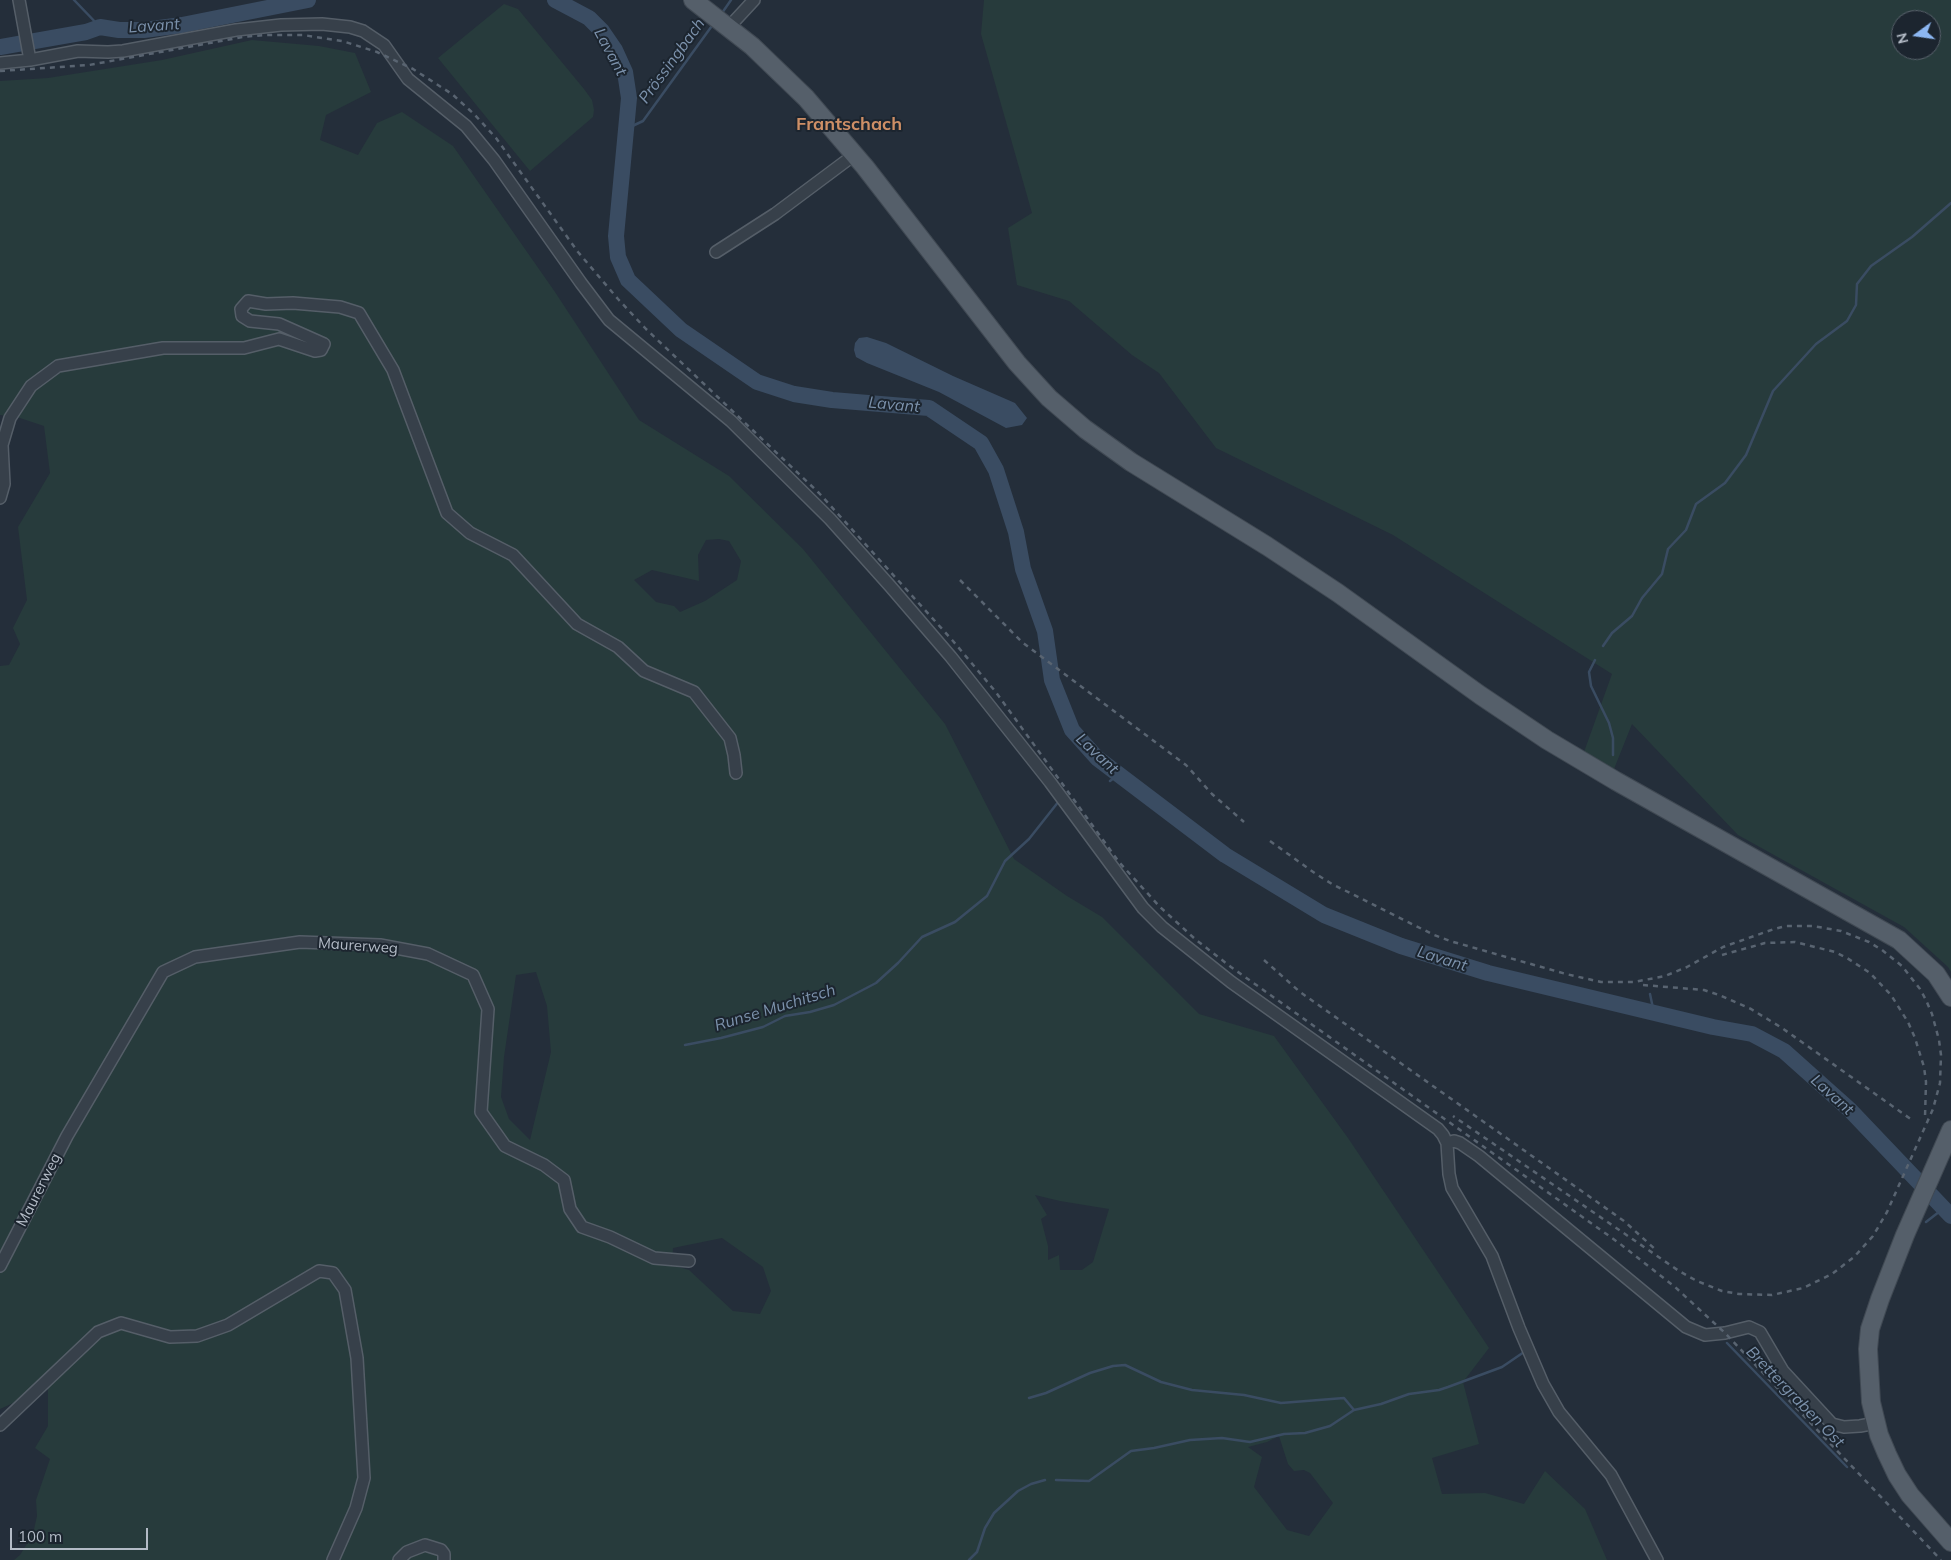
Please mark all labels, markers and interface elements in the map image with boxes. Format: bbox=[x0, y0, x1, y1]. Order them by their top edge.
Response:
north arrow bbox=[1891, 10, 1941, 60]
water label: Lavant bbox=[128, 15, 180, 37]
water label: Prössingbach bbox=[635, 15, 709, 107]
water label: Lavant bbox=[590, 25, 630, 79]
text: N bbox=[1892, 31, 1912, 46]
district label: Frantschach bbox=[796, 114, 902, 136]
water label: Lavant bbox=[868, 393, 920, 417]
water label: Lavant bbox=[1072, 730, 1122, 778]
street label: Maurerweg bbox=[317, 934, 399, 958]
water label: Lavant bbox=[1415, 942, 1469, 976]
water label: Runse Muchitsch bbox=[712, 980, 838, 1036]
water label: Lavant bbox=[1807, 1071, 1857, 1119]
street label: Maurerweg bbox=[13, 1150, 65, 1230]
water label: Brettergraben Ost bbox=[1742, 1342, 1848, 1452]
scale bar bbox=[12, 1518, 150, 1550]
text: 100 m bbox=[18, 1527, 62, 1546]

